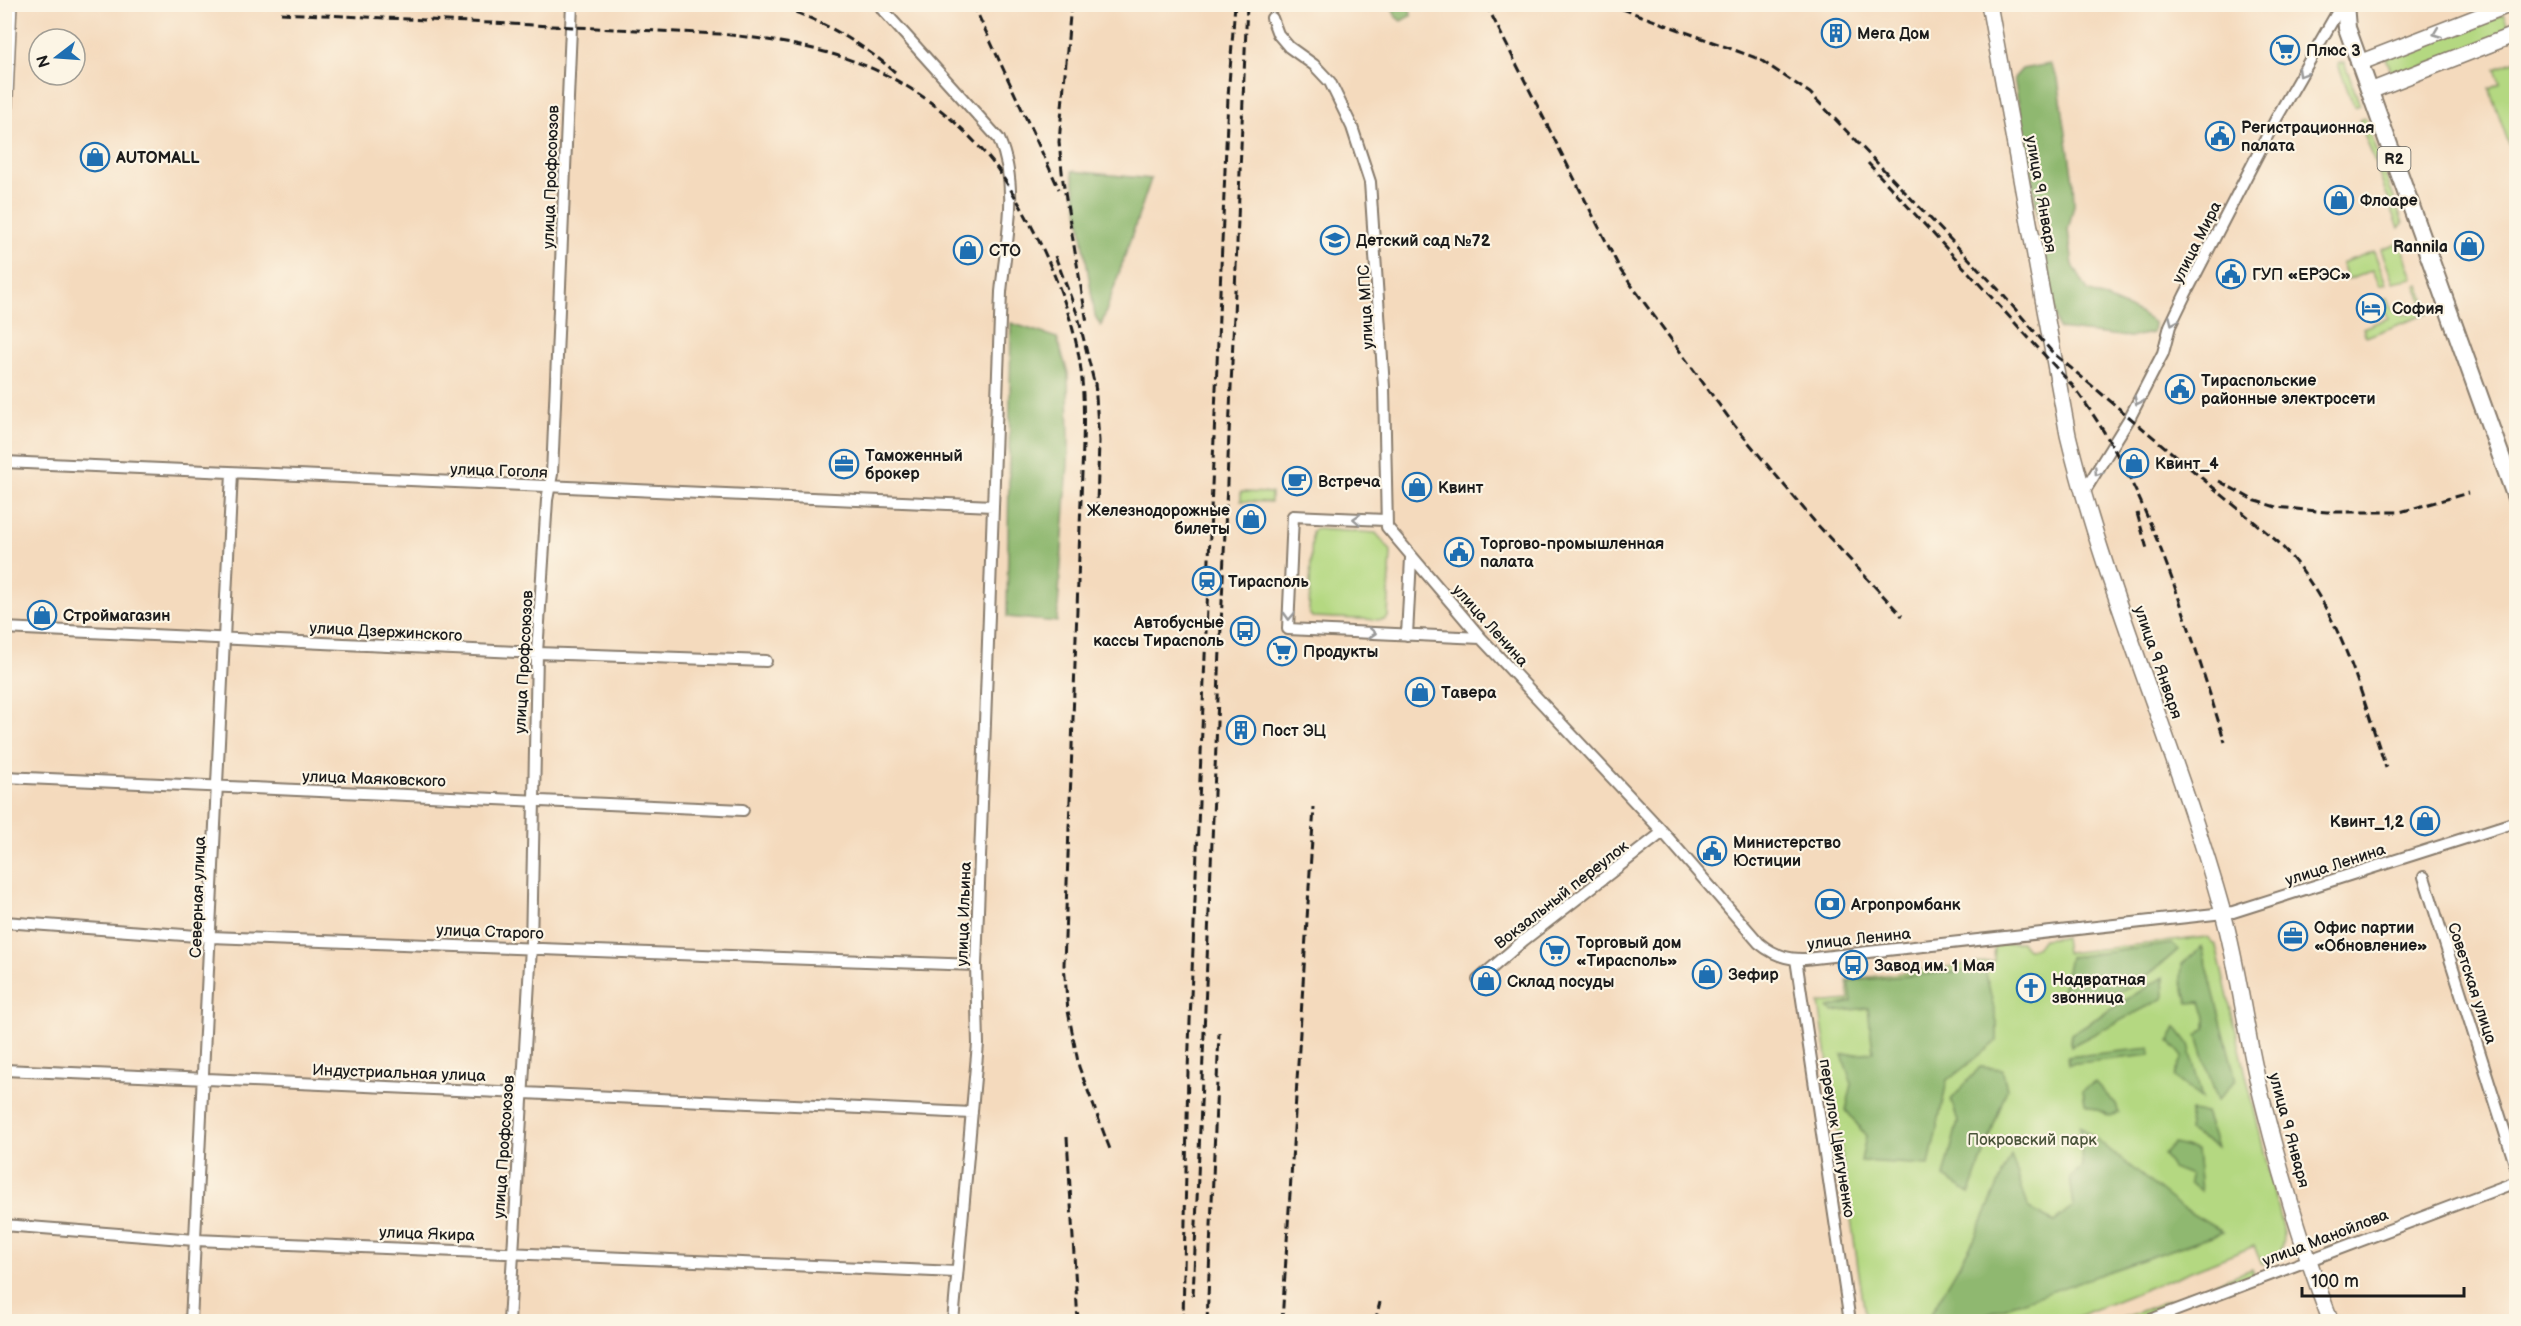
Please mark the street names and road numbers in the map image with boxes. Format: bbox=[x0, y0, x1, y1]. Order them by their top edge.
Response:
street label: улица Профсоюзов bbox=[539, 104, 564, 249]
street label: улица 9 Января bbox=[2021, 134, 2060, 254]
road number: R2 bbox=[2378, 147, 2410, 171]
street label: улица Мира bbox=[2169, 198, 2226, 287]
street label: улица МПС bbox=[1355, 264, 1378, 350]
street label: улица Гоголя bbox=[450, 460, 548, 483]
street label: улица Ленина bbox=[1448, 581, 1532, 671]
street label: улица Профсоюзов bbox=[511, 589, 538, 734]
street label: улица 9 Января bbox=[2129, 604, 2186, 722]
street label: улица Дзержинского bbox=[309, 619, 463, 646]
street label: улица Маяковского bbox=[302, 767, 446, 792]
street label: Северная улица bbox=[187, 835, 210, 958]
street label: Вокзальный переулок bbox=[1491, 837, 1633, 953]
street label: улица Ленина bbox=[2283, 840, 2388, 891]
street label: улица Ильина bbox=[953, 861, 976, 967]
street label: Советская улица bbox=[2443, 920, 2500, 1047]
street label: улица Старого bbox=[436, 921, 544, 944]
street label: улица Ленина bbox=[1806, 925, 1912, 954]
street label: переулок Цвигуненко bbox=[1815, 1057, 1858, 1219]
street label: Индустриальная улица bbox=[312, 1061, 487, 1086]
street label: улица 9 Января bbox=[2264, 1071, 2313, 1190]
street label: улица Профсоюзов bbox=[490, 1074, 519, 1219]
street label: улица Манойлова bbox=[2260, 1205, 2392, 1271]
street label: улица Якира bbox=[379, 1223, 476, 1246]

